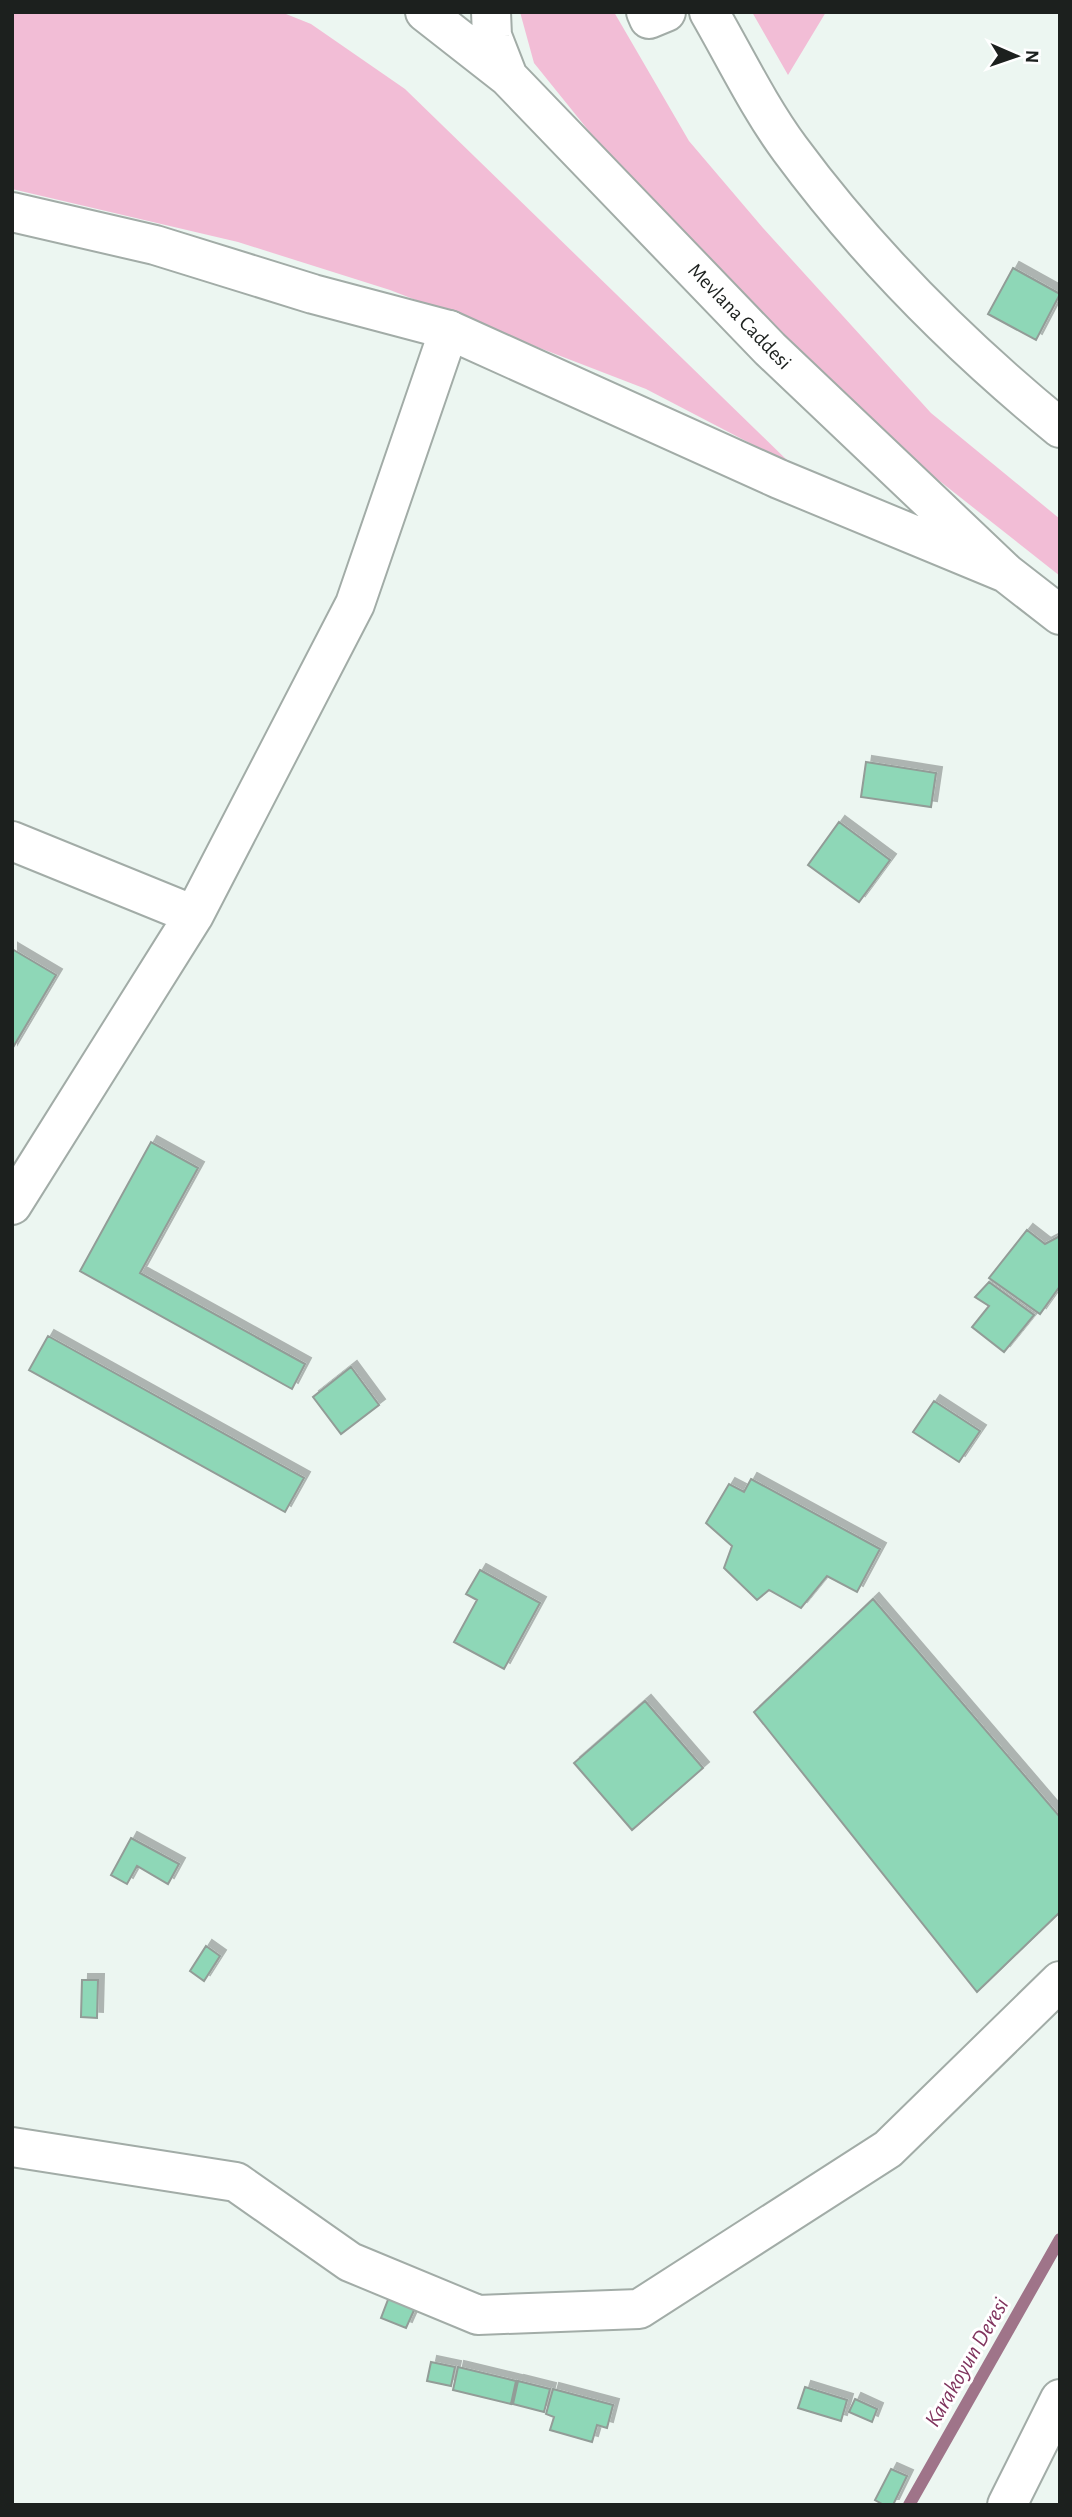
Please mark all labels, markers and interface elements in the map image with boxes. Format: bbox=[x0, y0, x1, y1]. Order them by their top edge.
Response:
north arrow bbox=[981, 21, 1051, 91]
text: N bbox=[1022, 50, 1041, 63]
street label: Mevlana Caddesi bbox=[684, 259, 795, 373]
water label: Karakoyun Deresi bbox=[921, 2294, 1013, 2431]

